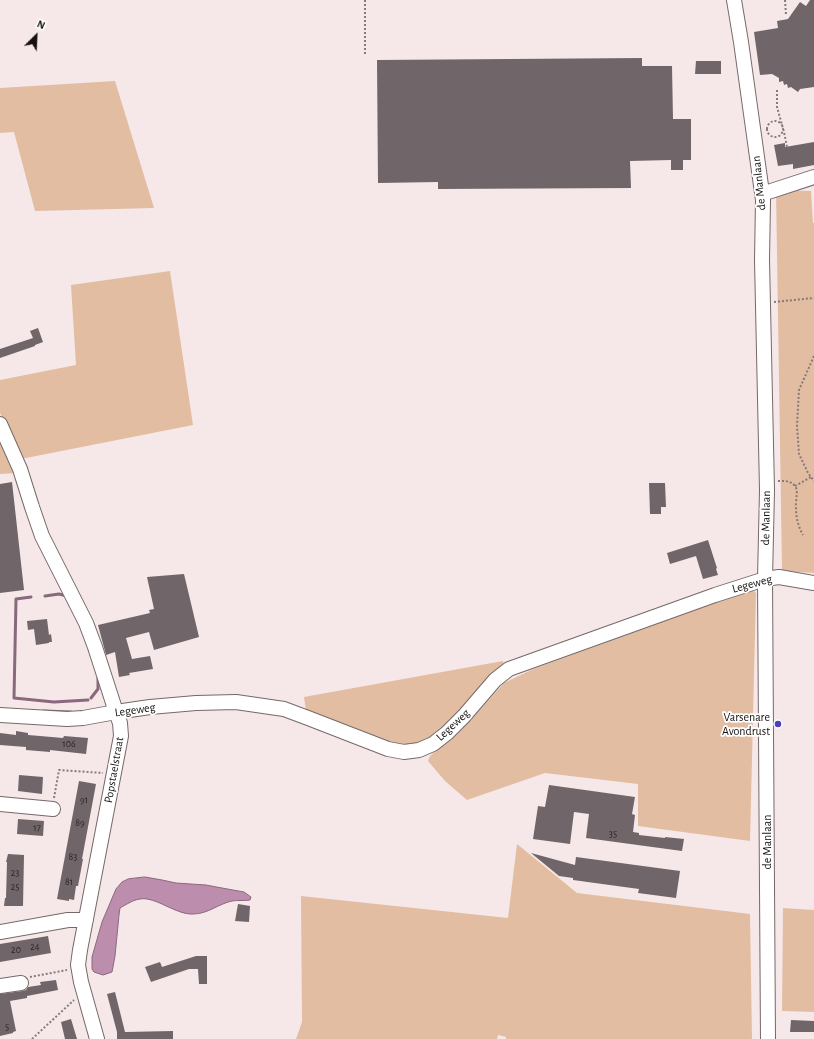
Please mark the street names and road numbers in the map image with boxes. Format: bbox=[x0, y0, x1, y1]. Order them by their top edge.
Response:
street label: de Manlaan bbox=[749, 155, 769, 211]
street label: de Manlaan bbox=[758, 490, 774, 546]
street label: Legeweg bbox=[730, 572, 774, 596]
street label: Legeweg bbox=[114, 700, 156, 720]
street label: Legeweg bbox=[433, 706, 473, 744]
street label: Popstaelstraat bbox=[101, 736, 127, 804]
street label: de Manlaan bbox=[760, 815, 774, 869]

